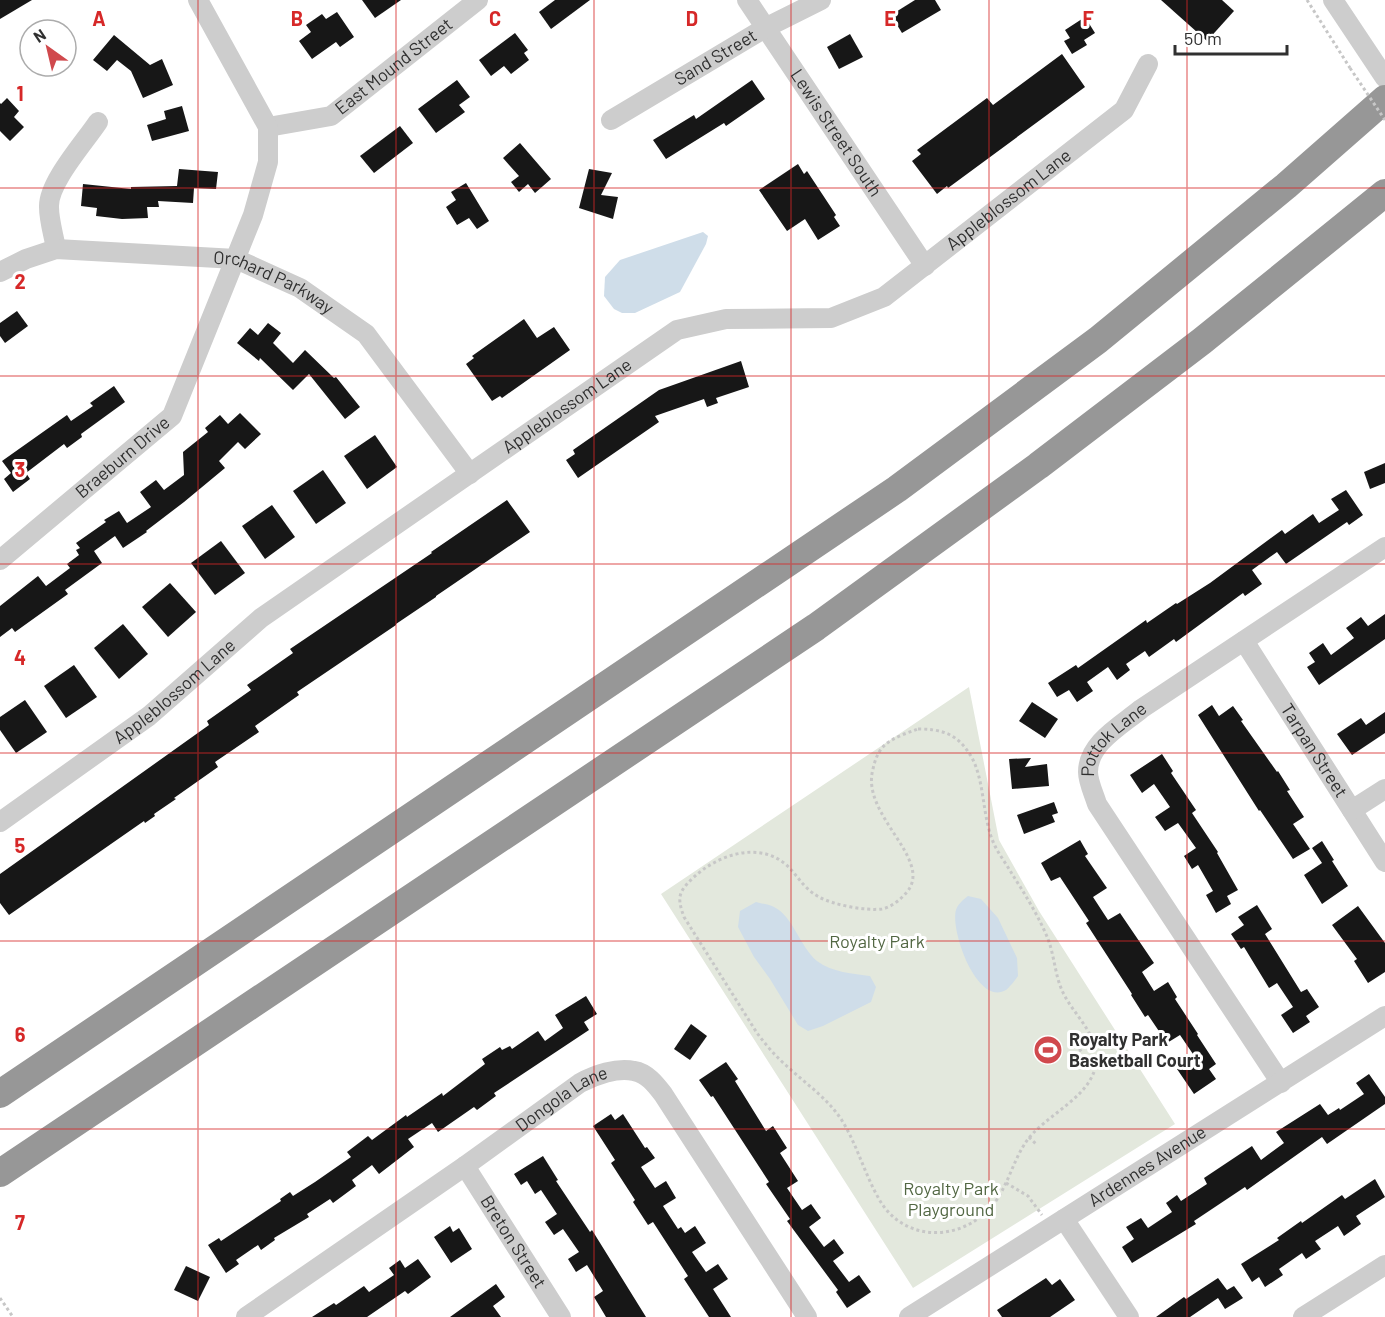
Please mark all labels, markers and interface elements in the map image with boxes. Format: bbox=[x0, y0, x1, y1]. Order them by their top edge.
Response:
text: A bbox=[92, 6, 106, 30]
text: B bbox=[291, 6, 303, 30]
text: C bbox=[489, 6, 501, 30]
text: D bbox=[686, 6, 698, 30]
text: E bbox=[884, 6, 896, 30]
text: F bbox=[1082, 6, 1094, 30]
street label: East Mound Street bbox=[330, 13, 456, 119]
north arrow bbox=[18, 18, 78, 78]
scale bar bbox=[1175, 18, 1288, 56]
text: N bbox=[30, 24, 49, 46]
street label: Sand Street bbox=[670, 24, 760, 90]
text: 50 m bbox=[1184, 27, 1222, 49]
street label: Lewis Street South bbox=[786, 65, 887, 200]
text: 1 bbox=[16, 81, 24, 105]
street label: Appleblossom Lane bbox=[941, 144, 1075, 255]
street label: Orchard Parkway bbox=[213, 246, 338, 318]
text: 2 bbox=[14, 269, 26, 293]
street label: Appleblossom Lane bbox=[498, 353, 635, 458]
street label: Braeburn Drive bbox=[70, 411, 174, 502]
text: 3 bbox=[15, 457, 25, 481]
street label: Appleblossom Lane bbox=[109, 634, 239, 748]
text: 4 bbox=[14, 645, 26, 669]
street label: Pottok Lane bbox=[1076, 697, 1151, 777]
street label: Tarpan Street bbox=[1277, 699, 1353, 801]
text: 5 bbox=[15, 833, 26, 857]
park label: Royalty Park bbox=[829, 930, 925, 952]
text: 6 bbox=[15, 1022, 26, 1046]
place label: Royalty Park Basketball Court bbox=[1069, 1028, 1201, 1071]
sports icon: Royalty Park Basketball Court bbox=[1032, 1034, 1064, 1066]
street label: Dongola Lane bbox=[511, 1061, 610, 1136]
street label: Ardennes Avenue bbox=[1084, 1120, 1210, 1211]
park label: Royalty Park Playground bbox=[903, 1177, 999, 1220]
street label: Breton Street bbox=[476, 1191, 552, 1292]
text: 7 bbox=[15, 1210, 25, 1234]

